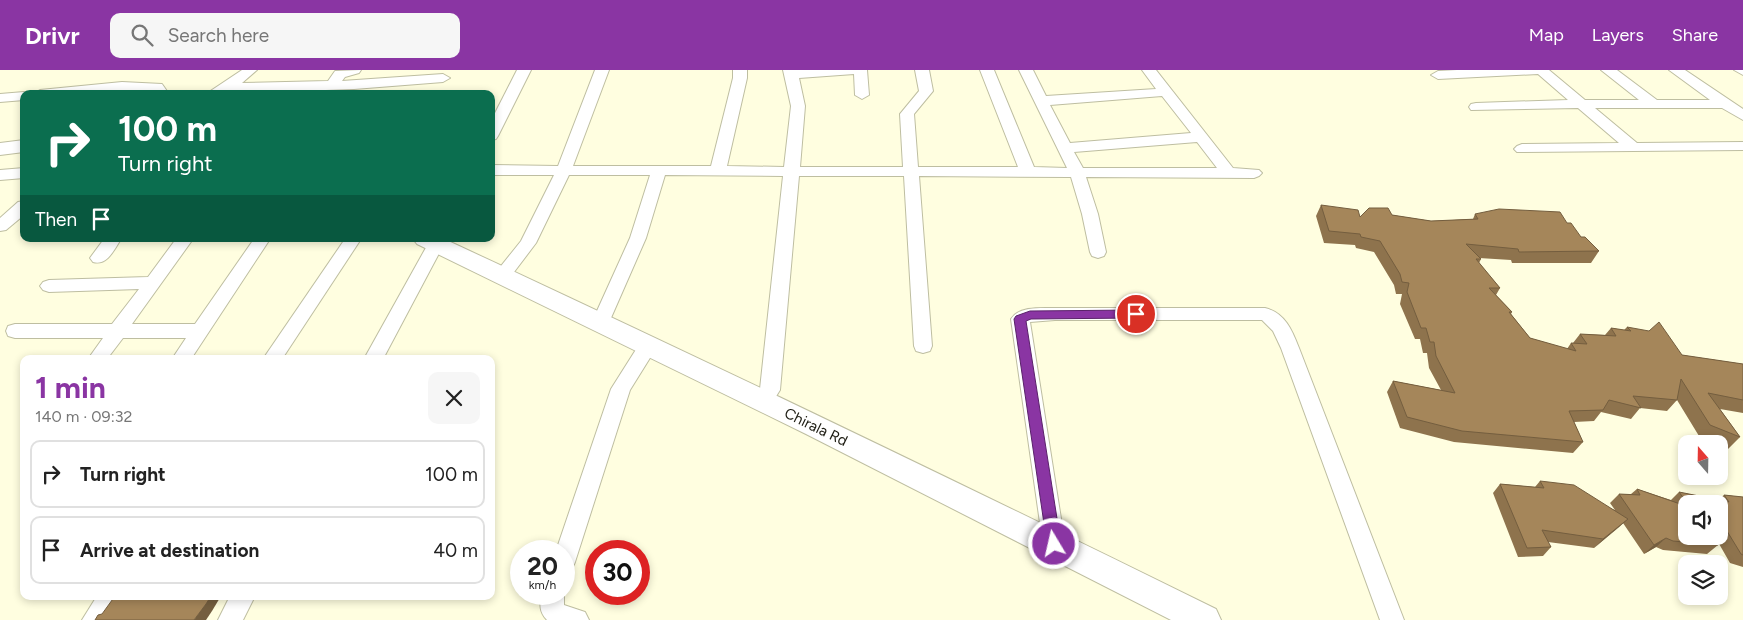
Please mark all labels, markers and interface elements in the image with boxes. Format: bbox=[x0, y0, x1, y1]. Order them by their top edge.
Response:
search box bbox=[110, 13, 460, 58]
text: Drivr bbox=[25, 21, 80, 50]
icon: search bbox=[128, 21, 156, 49]
text: Search here bbox=[168, 24, 269, 47]
text: Map bbox=[1529, 24, 1564, 46]
text: Layers bbox=[1592, 24, 1644, 46]
text: Share bbox=[1672, 24, 1718, 46]
text: 100 m bbox=[118, 108, 217, 150]
icon: right bbox=[35, 110, 100, 175]
text: Turn right bbox=[118, 150, 213, 177]
icon: arrive bbox=[87, 205, 115, 233]
text: Then bbox=[35, 208, 77, 231]
pin bbox=[1115, 293, 1157, 335]
icon: arrive bbox=[1122, 300, 1150, 328]
text: 1 min bbox=[35, 369, 106, 406]
button: close bbox=[428, 372, 480, 424]
street label: Chirala Rd bbox=[781, 404, 851, 450]
text: 140 m · 09:32 bbox=[35, 407, 132, 426]
north arrow bbox=[1678, 435, 1728, 485]
map controls bbox=[1678, 435, 1728, 605]
icon: right bbox=[37, 460, 65, 488]
text: Turn right bbox=[80, 463, 166, 486]
text: 100 m bbox=[425, 463, 478, 486]
button: sound bbox=[1678, 495, 1728, 545]
position arrow bbox=[1027, 517, 1079, 569]
icon: arrive bbox=[37, 536, 65, 564]
text: Arrive at destination bbox=[80, 539, 259, 562]
text: 40 m bbox=[433, 539, 478, 562]
speed limit sign: 30 bbox=[585, 540, 650, 605]
text: 20 bbox=[527, 551, 558, 581]
button: layers bbox=[1678, 555, 1728, 605]
text: km/h bbox=[529, 578, 556, 592]

